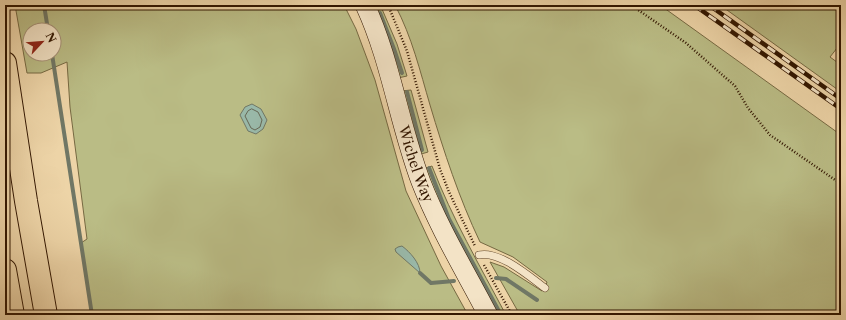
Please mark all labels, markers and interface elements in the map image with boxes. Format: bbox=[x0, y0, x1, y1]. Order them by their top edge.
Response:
north arrow bbox=[22, 22, 62, 62]
text: N bbox=[43, 30, 60, 45]
street label: Wichel Way bbox=[394, 123, 437, 205]

